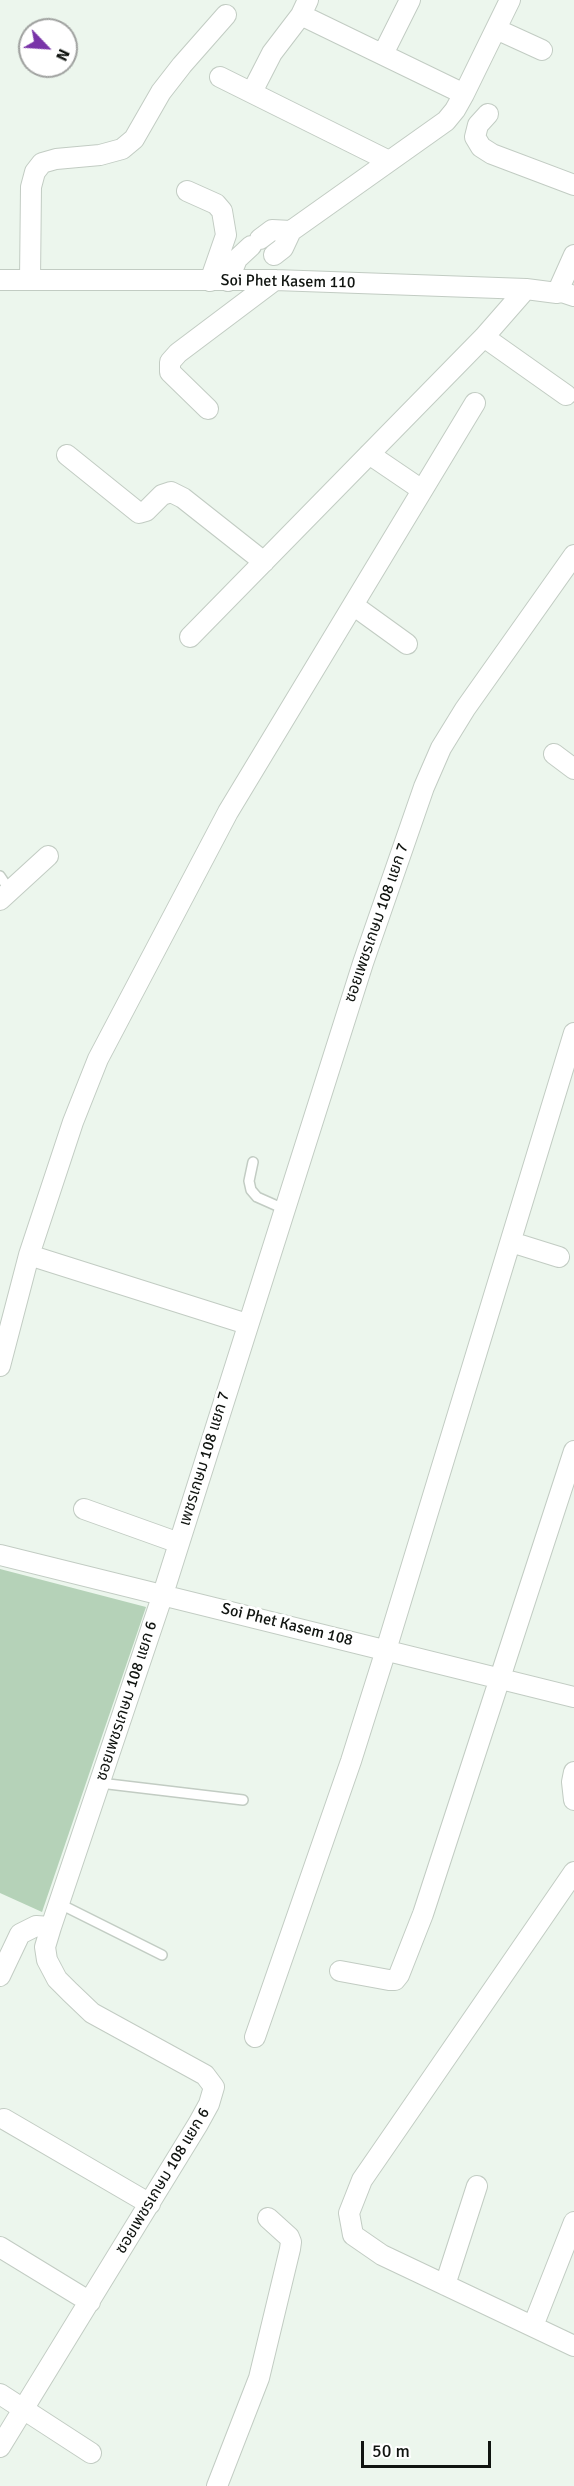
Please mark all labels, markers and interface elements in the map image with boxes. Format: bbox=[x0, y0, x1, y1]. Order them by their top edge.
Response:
north arrow bbox=[18, 18, 78, 78]
text: N bbox=[51, 45, 74, 64]
street label: Soi Phet Kasem 110 bbox=[220, 271, 356, 293]
street label: ซอยเพชรเกษม 108 แยก 7 bbox=[341, 841, 413, 1005]
street label: เพชรเกษม 108 แยก 7 bbox=[175, 1390, 235, 1528]
street label: Soi Phet Kasem 108 bbox=[219, 1599, 355, 1651]
street label: ซอยเพชรเกษม 108 แยก 6 bbox=[92, 1619, 162, 1783]
street label: ซอยเพชรเกษม 108 แยก 6 bbox=[112, 2105, 214, 2257]
scale bar bbox=[364, 2429, 494, 2467]
text: 50 m bbox=[372, 2440, 410, 2462]

